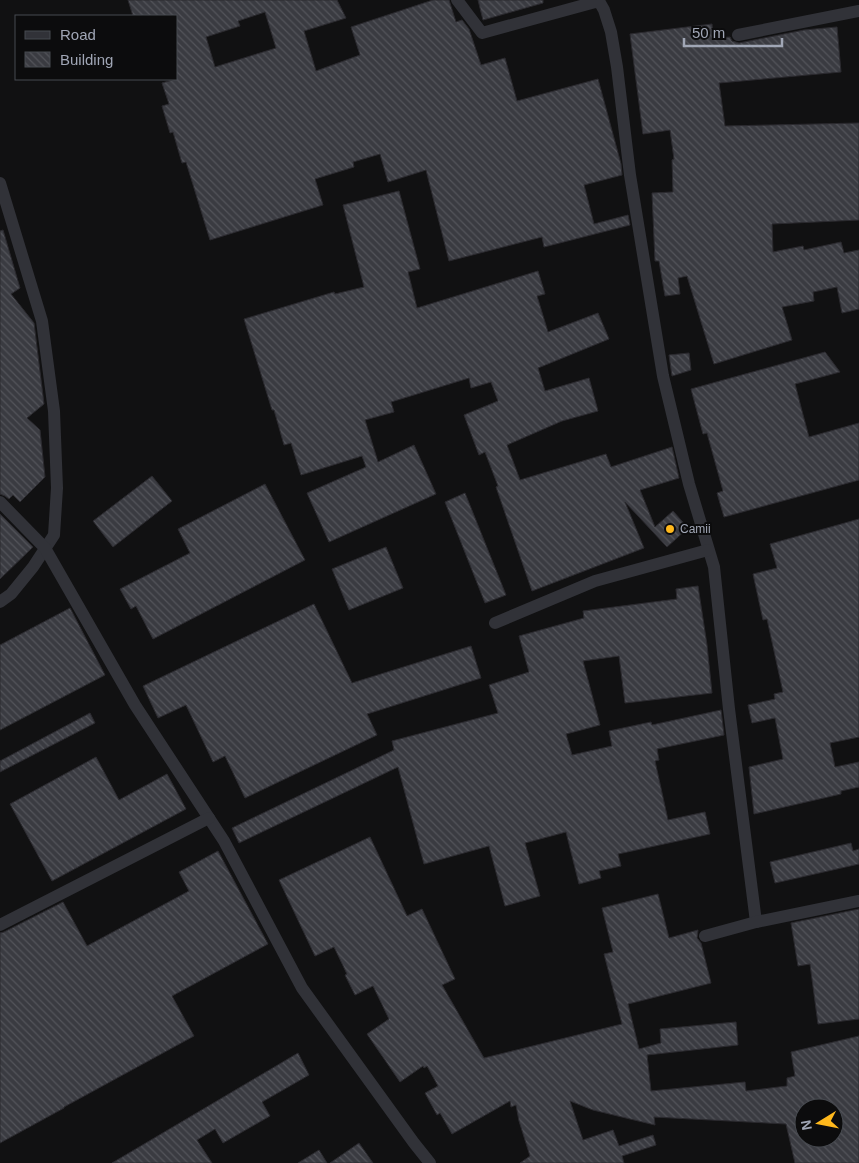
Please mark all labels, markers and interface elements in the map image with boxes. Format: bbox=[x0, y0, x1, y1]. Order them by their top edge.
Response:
legend bbox=[15, 15, 178, 80]
scale bar bbox=[684, 15, 782, 47]
text: 50 m bbox=[692, 24, 725, 41]
text: Road bbox=[60, 26, 96, 43]
text: Building bbox=[60, 51, 113, 68]
place label: Camii bbox=[680, 522, 711, 536]
marker: Camii bbox=[664, 523, 676, 535]
north arrow bbox=[794, 1098, 844, 1148]
text: N bbox=[797, 1119, 815, 1132]

